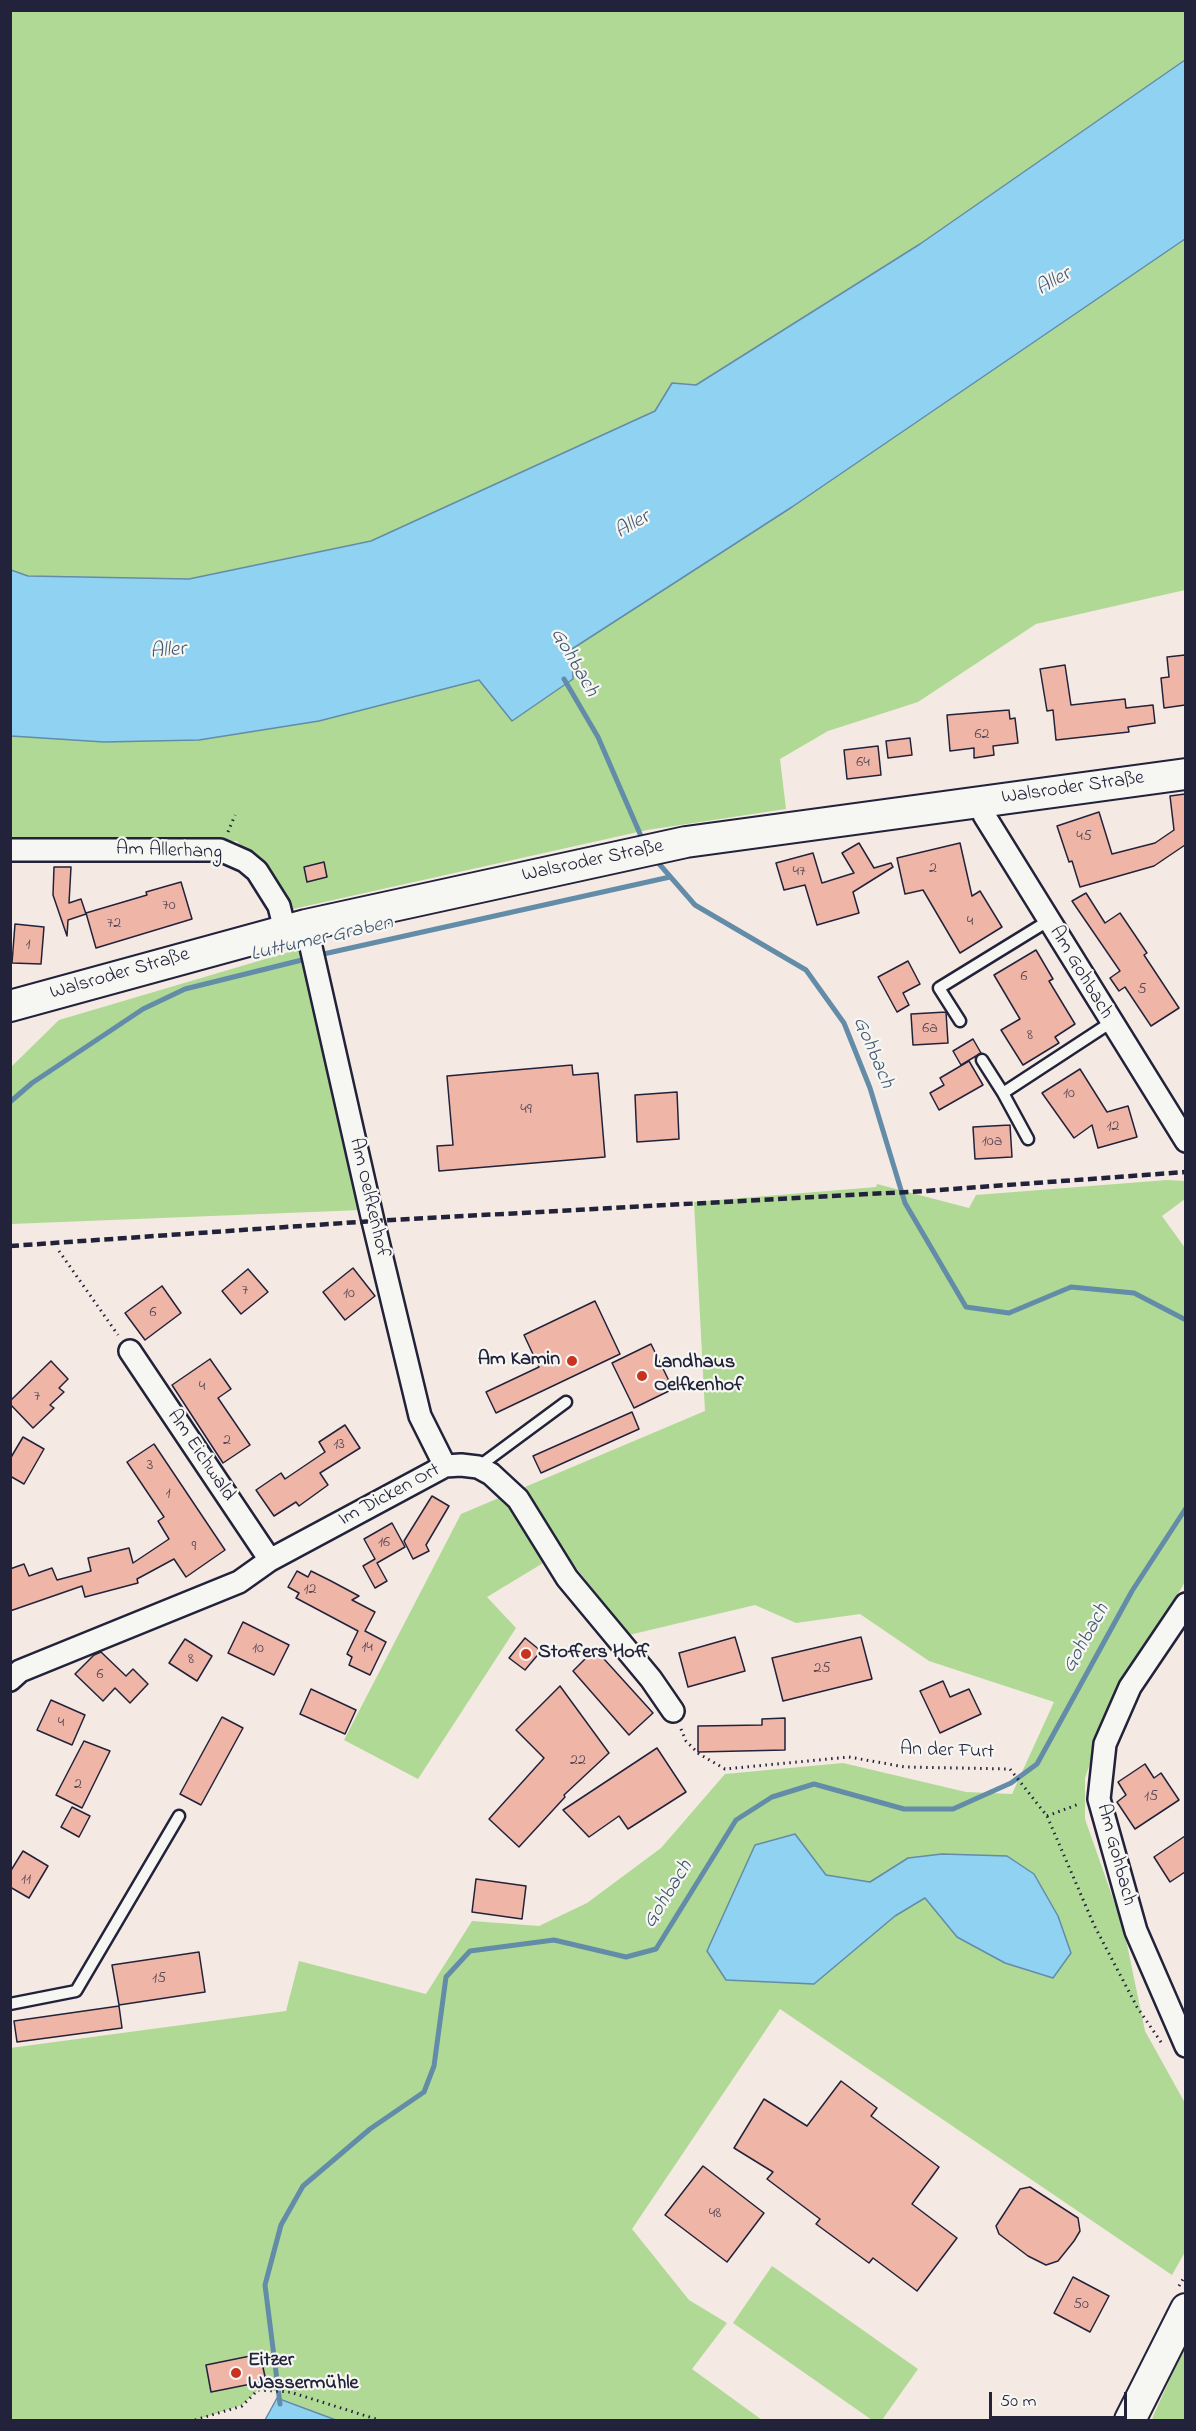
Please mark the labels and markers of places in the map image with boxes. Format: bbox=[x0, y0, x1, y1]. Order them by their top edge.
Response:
place label: Am Kamin bbox=[478, 1349, 560, 1373]
place label: Landhaus Oelfkenhof bbox=[654, 1352, 743, 1399]
marker: Am Kamin bbox=[565, 1354, 579, 1368]
marker: Landhaus Oelfkenhof bbox=[635, 1369, 649, 1383]
place label: Stoffers Hoff bbox=[538, 1642, 649, 1666]
marker: Stoffers Hoff bbox=[519, 1647, 533, 1661]
place label: Eitzer Wassermühle bbox=[248, 2350, 359, 2397]
marker: Eitzer Wassermühle bbox=[229, 2366, 243, 2380]

